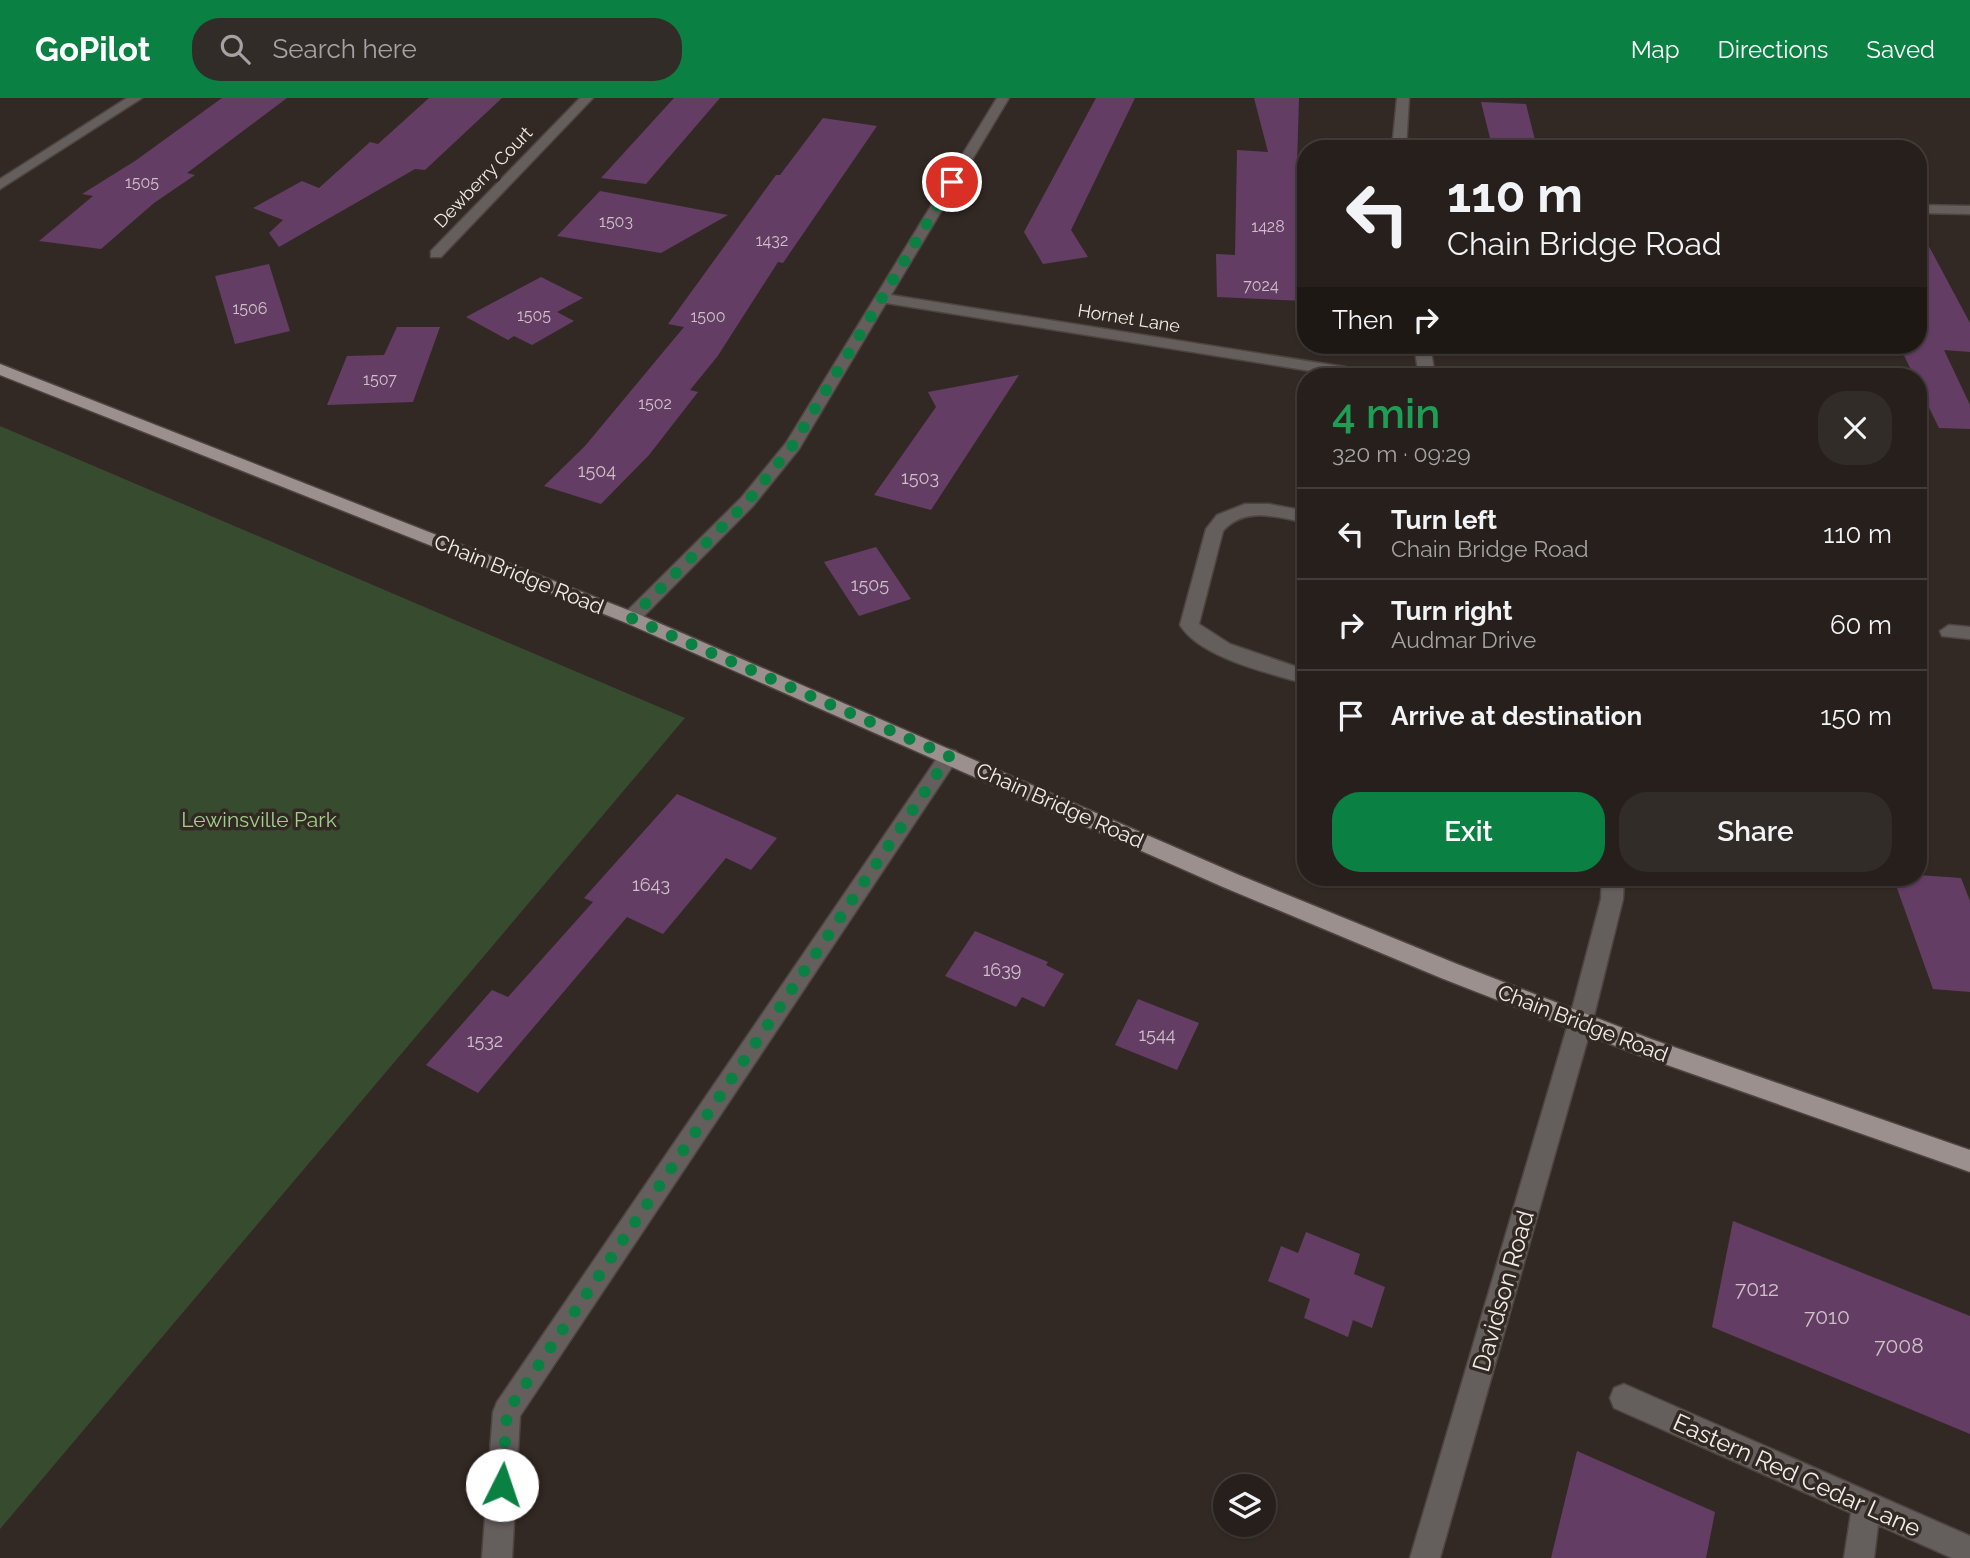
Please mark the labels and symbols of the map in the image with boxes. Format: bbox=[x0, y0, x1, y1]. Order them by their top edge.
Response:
street label: Dewberry Court bbox=[430, 122, 536, 232]
pin bbox=[922, 152, 982, 212]
house number: 1505 bbox=[125, 173, 159, 192]
house number: 1503 bbox=[599, 212, 633, 231]
house number: 1428 bbox=[1251, 217, 1285, 236]
house number: 1432 bbox=[756, 231, 788, 250]
house number: 7024 bbox=[1243, 276, 1279, 295]
house number: 1506 bbox=[232, 299, 268, 318]
street label: Hornet Lane bbox=[1076, 300, 1182, 337]
house number: 1505 bbox=[517, 306, 551, 325]
house number: 1500 bbox=[690, 307, 726, 326]
house number: 1507 bbox=[363, 370, 397, 389]
house number: 1502 bbox=[638, 394, 672, 413]
house number: 1504 bbox=[578, 460, 616, 481]
house number: 1503 bbox=[901, 467, 939, 488]
street label: Chain Bridge Road bbox=[431, 529, 607, 619]
house number: 1505 bbox=[851, 574, 889, 595]
street label: Chain Bridge Road bbox=[973, 757, 1147, 853]
park label: Lewinsville Park bbox=[181, 807, 337, 832]
house number: 1643 bbox=[632, 874, 670, 895]
house number: 1639 bbox=[983, 959, 1021, 980]
street label: Chain Bridge Road bbox=[1494, 979, 1672, 1067]
house number: 1544 bbox=[1138, 1024, 1176, 1045]
house number: 1532 bbox=[467, 1030, 503, 1051]
street label: Davidson Road bbox=[1466, 1207, 1540, 1375]
house number: 7012 bbox=[1735, 1276, 1779, 1301]
house number: 7010 bbox=[1804, 1304, 1850, 1329]
house number: 7008 bbox=[1874, 1333, 1924, 1358]
street label: Eastern Red Cedar Lane bbox=[1669, 1407, 1925, 1543]
position arrow bbox=[465, 1448, 539, 1522]

